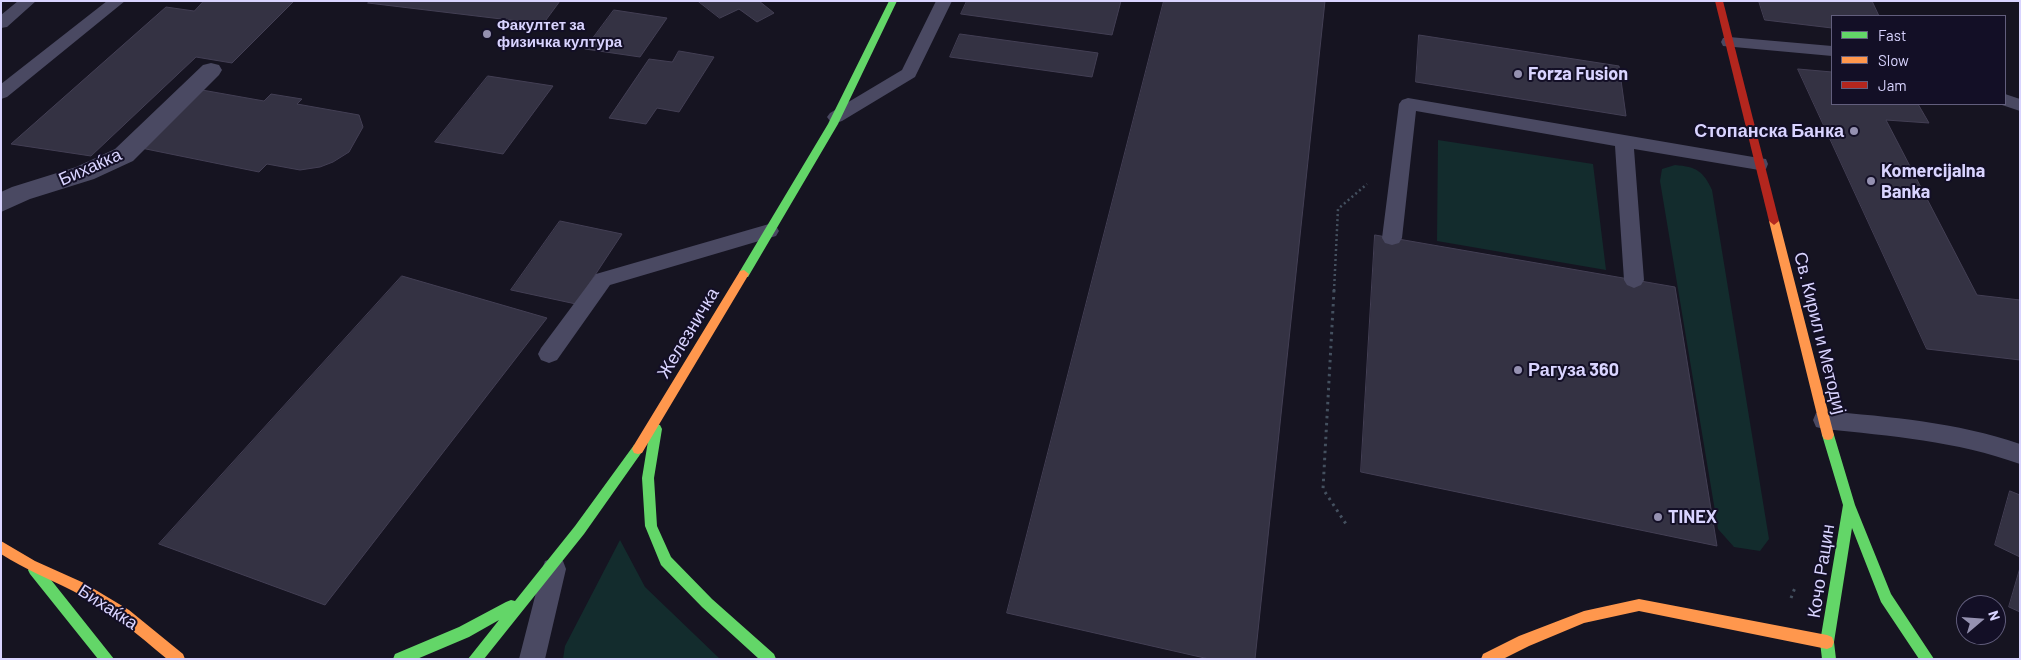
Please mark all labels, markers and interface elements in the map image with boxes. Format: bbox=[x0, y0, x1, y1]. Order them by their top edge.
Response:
legend bbox=[1831, 15, 2006, 105]
place label: Факултет за физичка култура bbox=[497, 16, 622, 51]
text: Fast bbox=[1878, 26, 1906, 44]
marker: Факултет за физичка култура bbox=[481, 28, 493, 40]
text: Slow bbox=[1878, 51, 1909, 69]
place label: Forza Fusion bbox=[1528, 63, 1628, 85]
marker: Forza Fusion bbox=[1512, 68, 1524, 80]
text: Jam bbox=[1878, 76, 1907, 94]
place label: Стопанска Банка bbox=[1694, 120, 1844, 142]
marker: Стопанска Банка bbox=[1848, 125, 1860, 137]
street label: Бихаќка bbox=[55, 144, 125, 190]
place label: Komercijalna Banka bbox=[1881, 160, 1985, 202]
marker: Komercijalna Banka bbox=[1865, 175, 1877, 187]
street label: Св. Кирил и Методиј bbox=[1789, 250, 1851, 416]
street label: Железничка bbox=[653, 284, 723, 382]
place label: Рагуза 360 bbox=[1528, 359, 1619, 381]
marker: Рагуза 360 bbox=[1512, 364, 1524, 376]
place label: TINEX bbox=[1668, 506, 1717, 528]
marker: TINEX bbox=[1652, 511, 1664, 523]
street label: Кочо Рацин bbox=[1803, 522, 1839, 620]
street label: Бихаќка bbox=[74, 580, 142, 634]
north arrow bbox=[1956, 595, 2006, 645]
text: N bbox=[1985, 608, 2004, 623]

